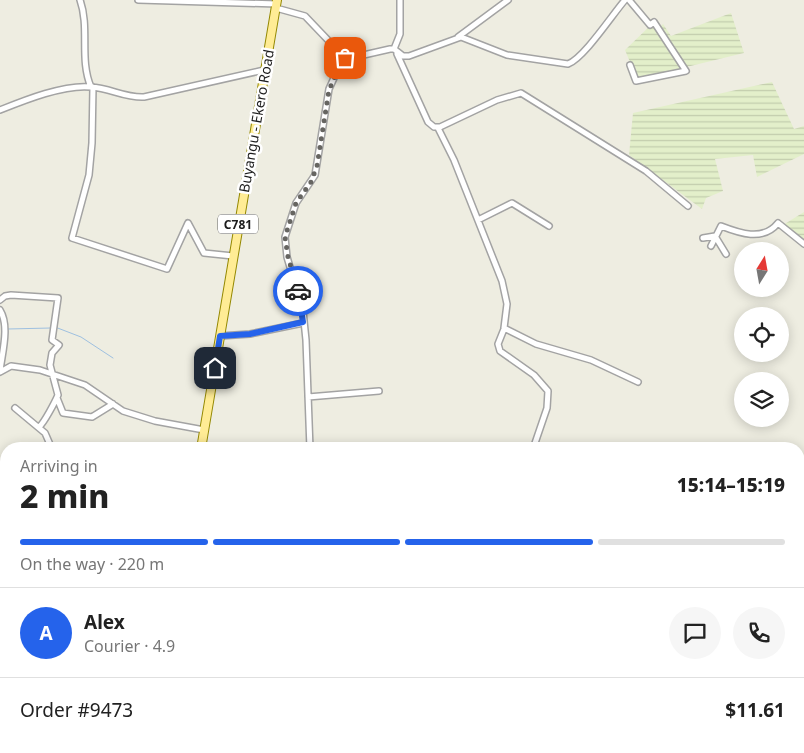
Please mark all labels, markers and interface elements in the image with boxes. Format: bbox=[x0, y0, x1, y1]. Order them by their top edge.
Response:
pin bbox=[324, 37, 366, 79]
icon: bag bbox=[331, 44, 359, 72]
street label: Buyangu - Ekero Road bbox=[234, 48, 278, 194]
road number: C781 bbox=[218, 214, 258, 233]
north arrow bbox=[734, 242, 789, 298]
map controls bbox=[734, 242, 789, 427]
courier bbox=[273, 266, 323, 316]
icon: car bbox=[284, 277, 312, 305]
button: locate bbox=[734, 307, 789, 362]
pin bbox=[194, 347, 236, 389]
icon: home bbox=[201, 354, 229, 382]
button: layers bbox=[734, 372, 789, 427]
text: Arriving in bbox=[20, 455, 98, 477]
text: 15:14–15:19 bbox=[677, 472, 785, 498]
text: 2 min bbox=[20, 474, 109, 517]
text: On the way · 220 m bbox=[20, 553, 164, 575]
button: chat bbox=[669, 607, 721, 659]
button: phone bbox=[733, 607, 785, 659]
text: Alex bbox=[84, 609, 125, 635]
text: A bbox=[39, 620, 53, 646]
text: Courier · 4.9 bbox=[84, 635, 175, 657]
text: Order #9473 bbox=[20, 697, 133, 723]
text: $11.61 bbox=[725, 697, 785, 723]

